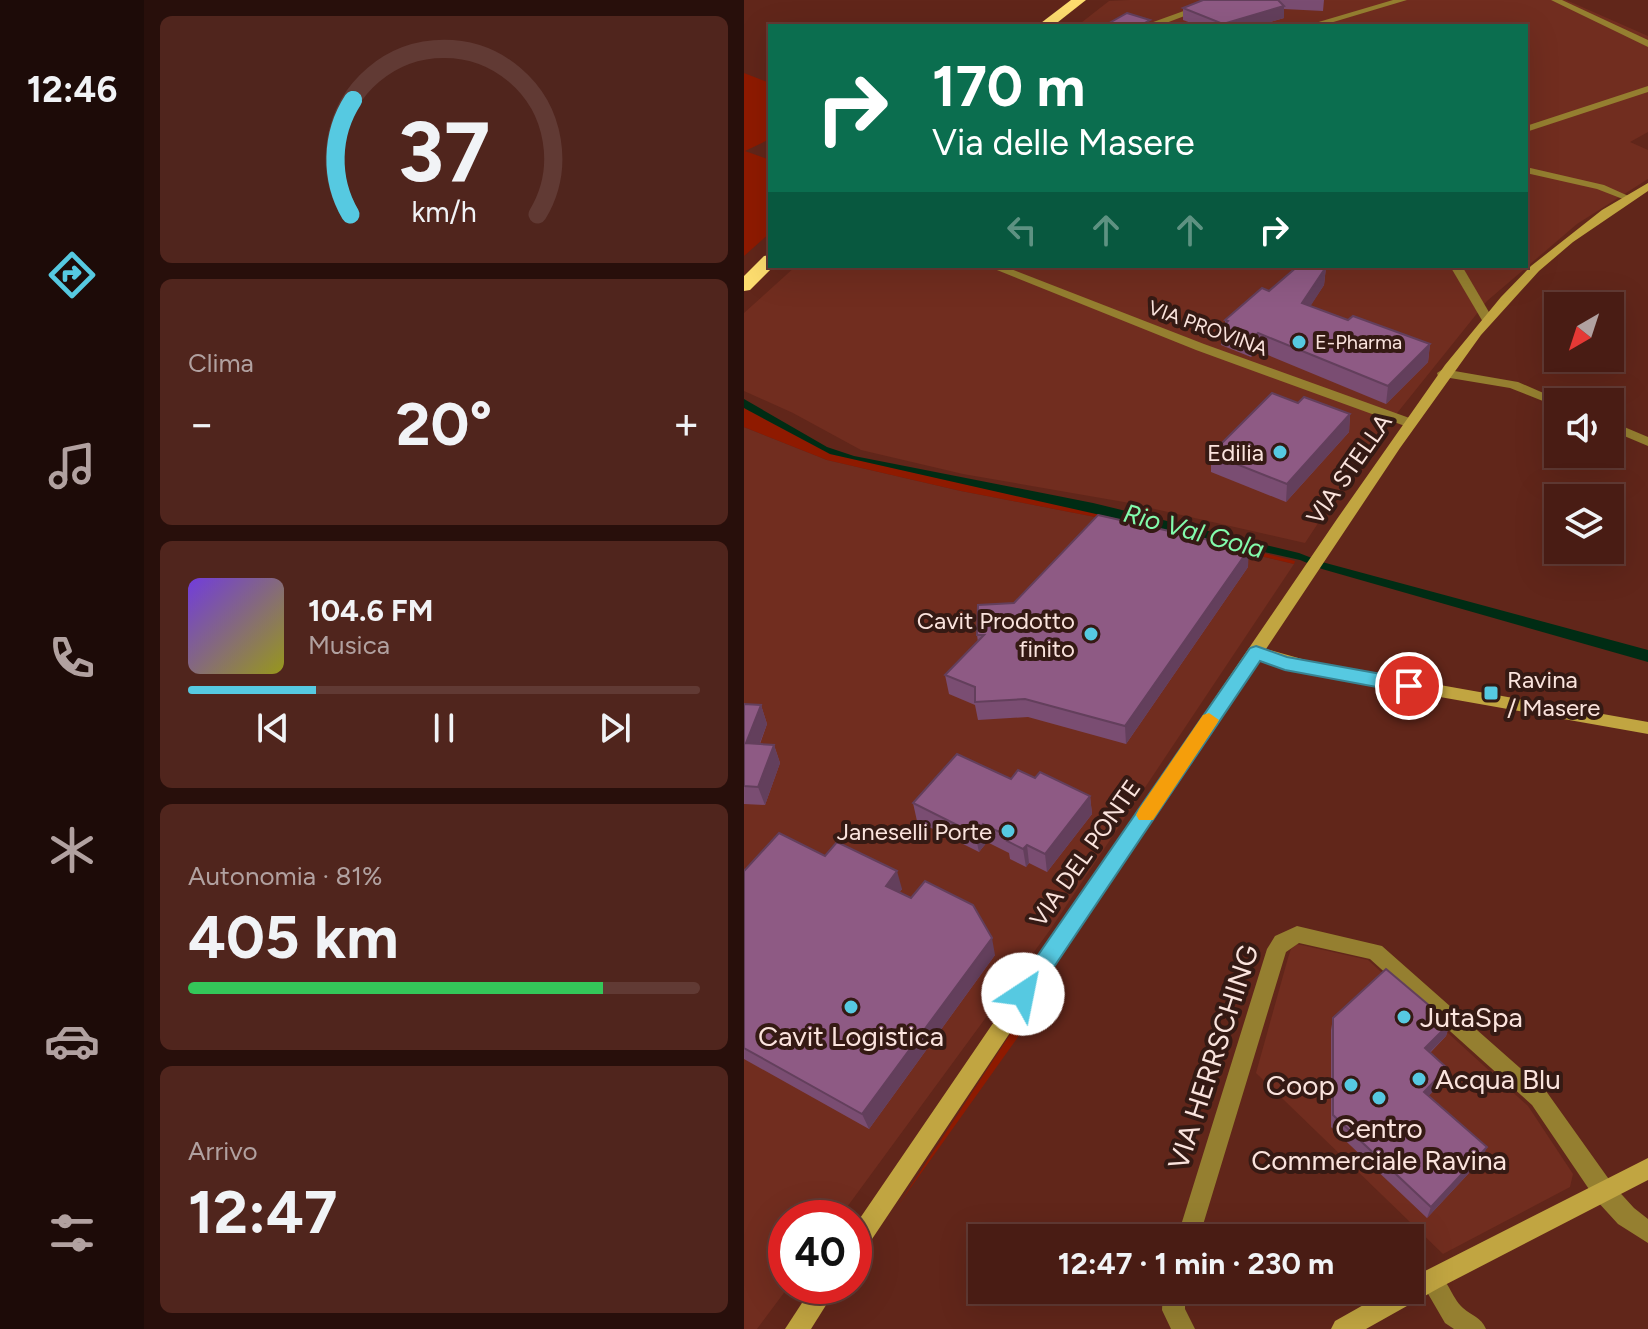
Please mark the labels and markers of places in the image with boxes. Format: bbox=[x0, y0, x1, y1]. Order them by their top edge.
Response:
place label: E-Pharma bbox=[1315, 330, 1402, 354]
marker: E-Pharma bbox=[1290, 333, 1308, 351]
place label: Edilia bbox=[1207, 438, 1264, 467]
marker: Edilia bbox=[1271, 443, 1289, 461]
place label: Cavit Prodotto finito bbox=[917, 606, 1075, 663]
marker: Cavit Prodotto finito bbox=[1082, 625, 1100, 643]
pin bbox=[1375, 652, 1443, 720]
place label: Ravina / Masere bbox=[1507, 665, 1600, 722]
marker: Ravina / Masere bbox=[1482, 684, 1500, 702]
place label: Janeselli Porte bbox=[837, 817, 992, 846]
marker: Janeselli Porte bbox=[999, 822, 1017, 840]
marker: Cavit Logistica bbox=[842, 998, 860, 1016]
place label: JutaSpa bbox=[1420, 1000, 1523, 1034]
marker: JutaSpa bbox=[1395, 1008, 1413, 1026]
place label: Cavit Logistica bbox=[758, 1019, 944, 1053]
place label: Acqua Blu bbox=[1435, 1062, 1561, 1096]
place label: Coop bbox=[1266, 1068, 1335, 1102]
marker: Acqua Blu bbox=[1410, 1070, 1428, 1088]
marker: Coop bbox=[1342, 1076, 1360, 1094]
marker: Centro Commerciale Ravina bbox=[1370, 1089, 1388, 1107]
place label: Centro Commerciale Ravina bbox=[1251, 1111, 1507, 1177]

